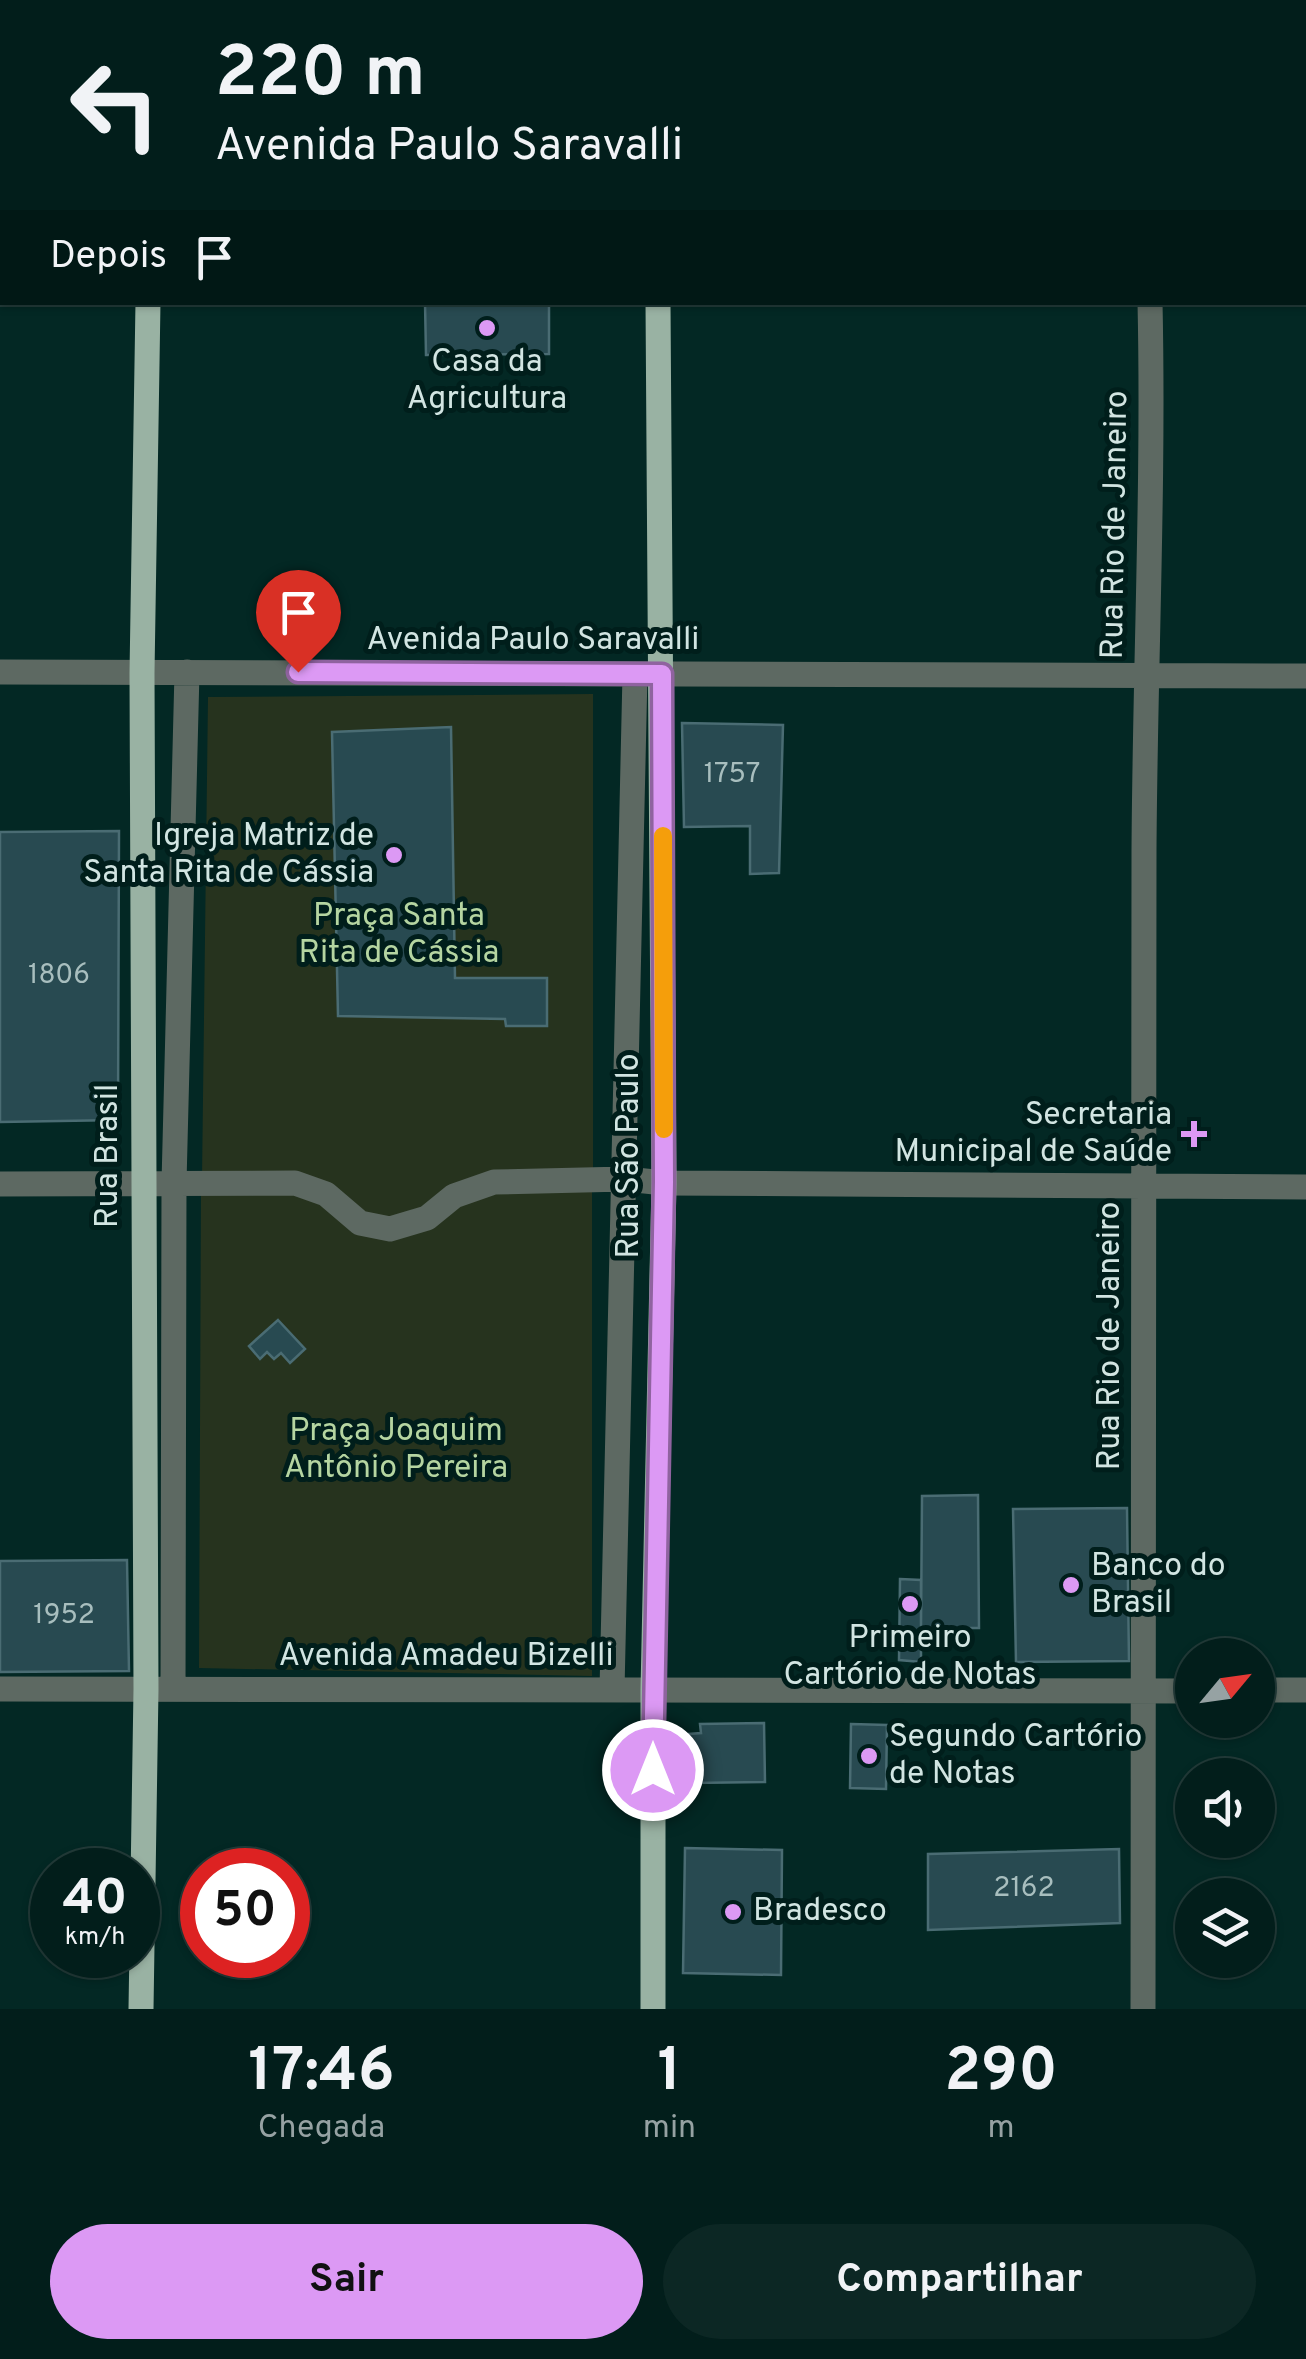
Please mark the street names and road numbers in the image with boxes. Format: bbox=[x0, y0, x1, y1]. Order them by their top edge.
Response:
street label: Rua Rio de Janeiro bbox=[1094, 390, 1138, 660]
street label: Avenida Paulo Saravalli bbox=[367, 621, 699, 661]
street label: Rua São Paulo bbox=[610, 1053, 650, 1259]
street label: Rua Brasil bbox=[89, 1084, 129, 1228]
street label: Rua Rio de Janeiro bbox=[1091, 1202, 1131, 1470]
street label: Avenida Amadeu Bizelli bbox=[278, 1637, 614, 1677]

